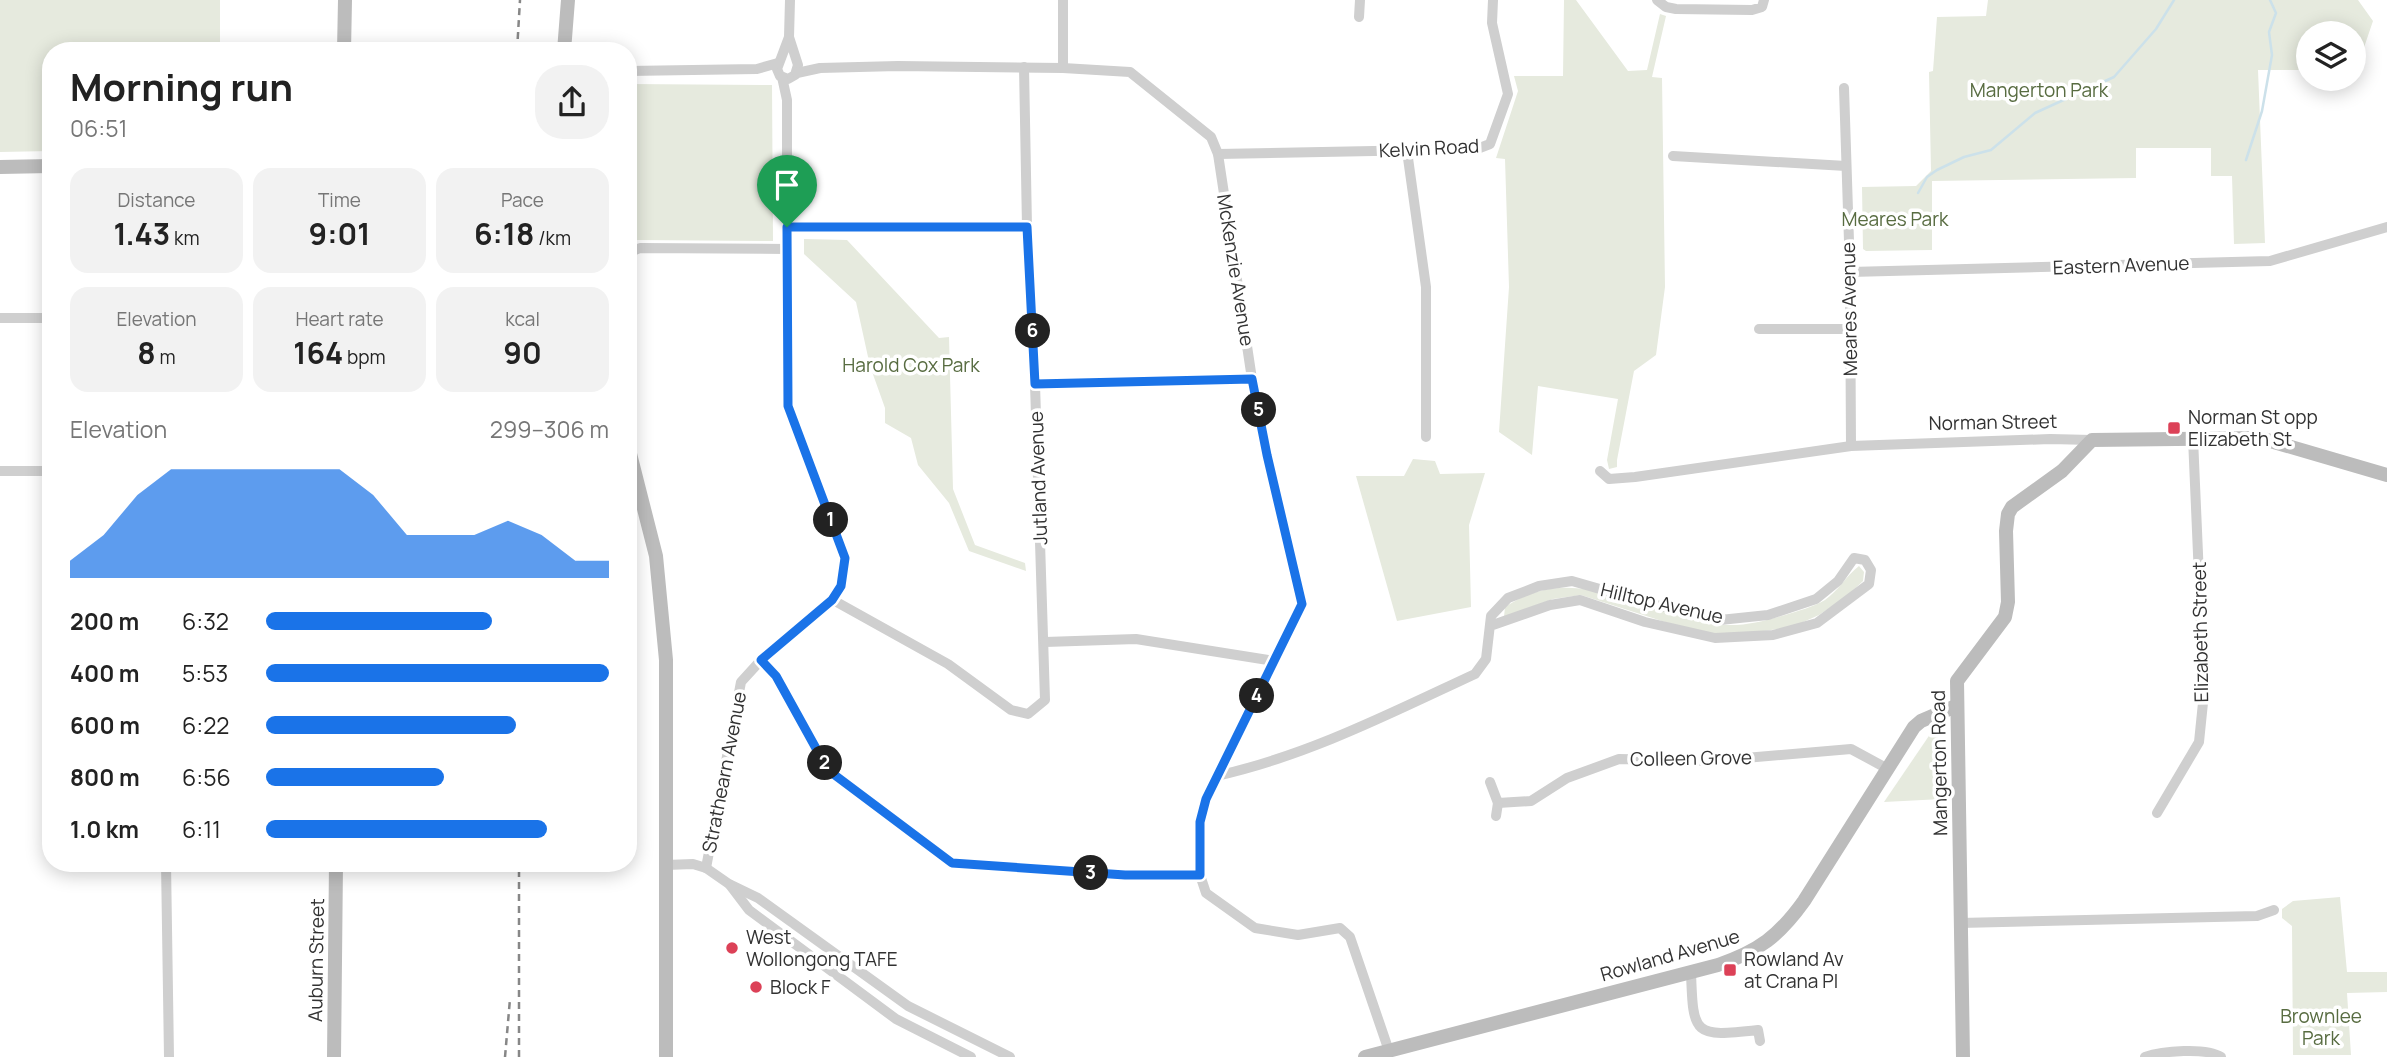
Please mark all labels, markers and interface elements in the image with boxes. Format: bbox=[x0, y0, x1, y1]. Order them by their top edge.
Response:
map controls bbox=[2296, 21, 2366, 91]
button: layers bbox=[2296, 21, 2366, 91]
text: Morning run bbox=[70, 60, 293, 112]
button: share bbox=[535, 65, 609, 139]
park label: Mangerton Park bbox=[1970, 77, 2109, 103]
text: 06:51 bbox=[70, 112, 127, 144]
street label: Kelvin Road bbox=[1378, 132, 1480, 164]
pin bbox=[757, 155, 817, 227]
icon: arrive bbox=[768, 166, 806, 204]
text: Distance bbox=[118, 187, 195, 213]
text: Time bbox=[318, 187, 361, 213]
text: Pace bbox=[501, 187, 544, 213]
street label: McKenzie Avenue bbox=[1211, 192, 1261, 348]
park label: Meares Park bbox=[1842, 206, 1949, 232]
text: 1.43 bbox=[113, 213, 170, 254]
text: 9:01 bbox=[309, 213, 370, 254]
text: 6:18 bbox=[474, 213, 534, 254]
text: km bbox=[170, 225, 200, 251]
text: /km bbox=[534, 225, 571, 251]
street label: Meares Avenue bbox=[1835, 242, 1863, 376]
street label: Eastern Avenue bbox=[2052, 250, 2190, 280]
text: Elevation bbox=[116, 306, 197, 332]
text: Heart rate bbox=[295, 306, 384, 332]
text: kcal bbox=[505, 306, 540, 332]
pin: 6 bbox=[1016, 314, 1050, 348]
text: 6 bbox=[1027, 317, 1038, 343]
text: 8 bbox=[137, 332, 156, 373]
text: 164 bbox=[293, 332, 343, 373]
text: 90 bbox=[503, 332, 542, 373]
text: m bbox=[156, 344, 176, 370]
text: bpm bbox=[343, 344, 386, 370]
park label: Harold Cox Park bbox=[842, 352, 980, 378]
pin: 5 bbox=[1242, 392, 1276, 428]
text: 5 bbox=[1253, 396, 1264, 422]
place label: Norman St opp Elizabeth St bbox=[2188, 404, 2318, 452]
street label: Norman Street bbox=[1928, 408, 2058, 436]
street label: Jutland Avenue bbox=[1023, 411, 1053, 545]
text: Elevation bbox=[70, 413, 167, 445]
text: 299–306 m bbox=[490, 413, 609, 445]
marker: Norman St opp Elizabeth St bbox=[2166, 420, 2182, 436]
pin: 1 bbox=[814, 503, 848, 538]
text: 1 bbox=[826, 506, 835, 532]
street label: Elizabeth Street bbox=[2186, 561, 2214, 703]
street label: Hilltop Avenue bbox=[1598, 576, 1726, 630]
text: 200 m bbox=[70, 605, 139, 637]
text: 6:32 bbox=[182, 605, 229, 637]
text: 400 m bbox=[70, 657, 140, 689]
text: 5:53 bbox=[182, 657, 228, 689]
pin: 4 bbox=[1240, 678, 1274, 714]
text: 4 bbox=[1251, 682, 1262, 708]
street label: Strathearn Avenue bbox=[696, 689, 752, 855]
street label: Mangerton Road bbox=[1925, 690, 1953, 836]
text: 600 m bbox=[70, 709, 140, 741]
text: 6:22 bbox=[182, 709, 229, 741]
street label: Colleen Grove bbox=[1630, 744, 1752, 772]
pin: 2 bbox=[808, 746, 842, 780]
text: 2 bbox=[819, 749, 830, 775]
text: 800 m bbox=[70, 761, 140, 793]
text: 6:56 bbox=[182, 761, 231, 793]
text: 1.0 km bbox=[70, 813, 139, 845]
text: 6:11 bbox=[182, 813, 221, 845]
pin: 3 bbox=[1074, 856, 1108, 890]
text: 3 bbox=[1085, 859, 1096, 885]
street label: Auburn Street bbox=[302, 898, 330, 1022]
street label: Rowland Avenue bbox=[1597, 923, 1743, 987]
place label: West Wollongong TAFE bbox=[746, 924, 897, 972]
marker: West Wollongong TAFE bbox=[724, 940, 740, 956]
place label: Rowland Av at Crana Pl bbox=[1744, 946, 1844, 994]
marker: Rowland Av at Crana Pl bbox=[1722, 962, 1738, 978]
place label: Block F bbox=[770, 974, 831, 1000]
marker: Block F bbox=[748, 979, 764, 995]
park label: Brownlee Park bbox=[2280, 1003, 2362, 1051]

